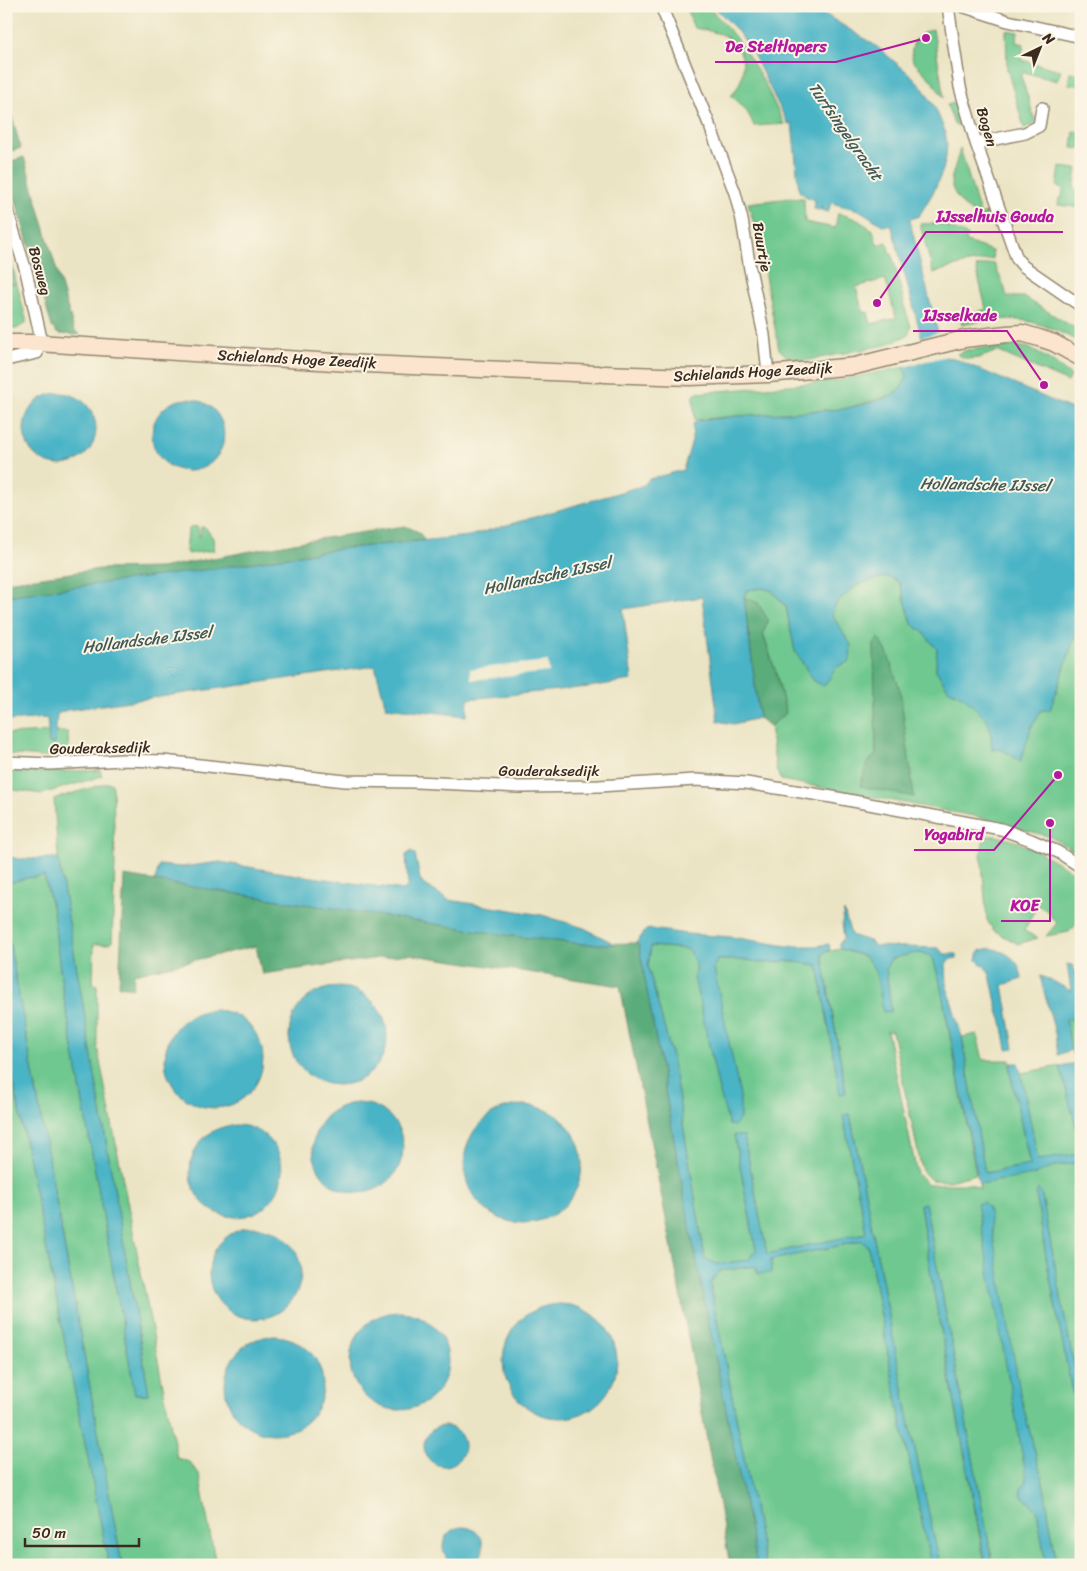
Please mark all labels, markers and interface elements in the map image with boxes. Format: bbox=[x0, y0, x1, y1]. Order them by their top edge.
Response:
north arrow bbox=[1014, 22, 1064, 72]
text: N bbox=[1036, 26, 1061, 52]
callout: De Steltlopers bbox=[715, 31, 836, 62]
text: De Steltlopers bbox=[725, 32, 827, 61]
water label: Turfsingelgracht bbox=[801, 76, 892, 189]
street label: Bogen bbox=[969, 104, 1005, 150]
callout: IJsselhuis Gouda bbox=[926, 201, 1063, 232]
text: IJsselhuis Gouda bbox=[935, 202, 1055, 231]
street label: Buurtje bbox=[745, 220, 779, 274]
street label: Bosweg bbox=[21, 244, 59, 298]
callout: IJsselkade bbox=[913, 300, 1007, 331]
text: IJsselkade bbox=[922, 301, 997, 330]
street label: Schielands Hoge Zeedijk bbox=[217, 342, 378, 376]
street label: Schielands Hoge Zeedijk bbox=[673, 355, 834, 389]
water label: Hollandsche IJssel bbox=[920, 469, 1054, 500]
water label: Hollandsche IJssel bbox=[481, 547, 617, 603]
water label: Hollandsche IJssel bbox=[81, 617, 217, 662]
street label: Gouderaksedijk bbox=[49, 734, 152, 762]
street label: Gouderaksedijk bbox=[499, 758, 600, 784]
callout: Yogabird bbox=[914, 819, 994, 850]
text: Yogabird bbox=[924, 820, 985, 849]
callout: KOE bbox=[1001, 890, 1050, 921]
text: KOE bbox=[1010, 891, 1041, 920]
scale bar bbox=[25, 1516, 139, 1548]
text: 50 m bbox=[32, 1520, 67, 1546]

